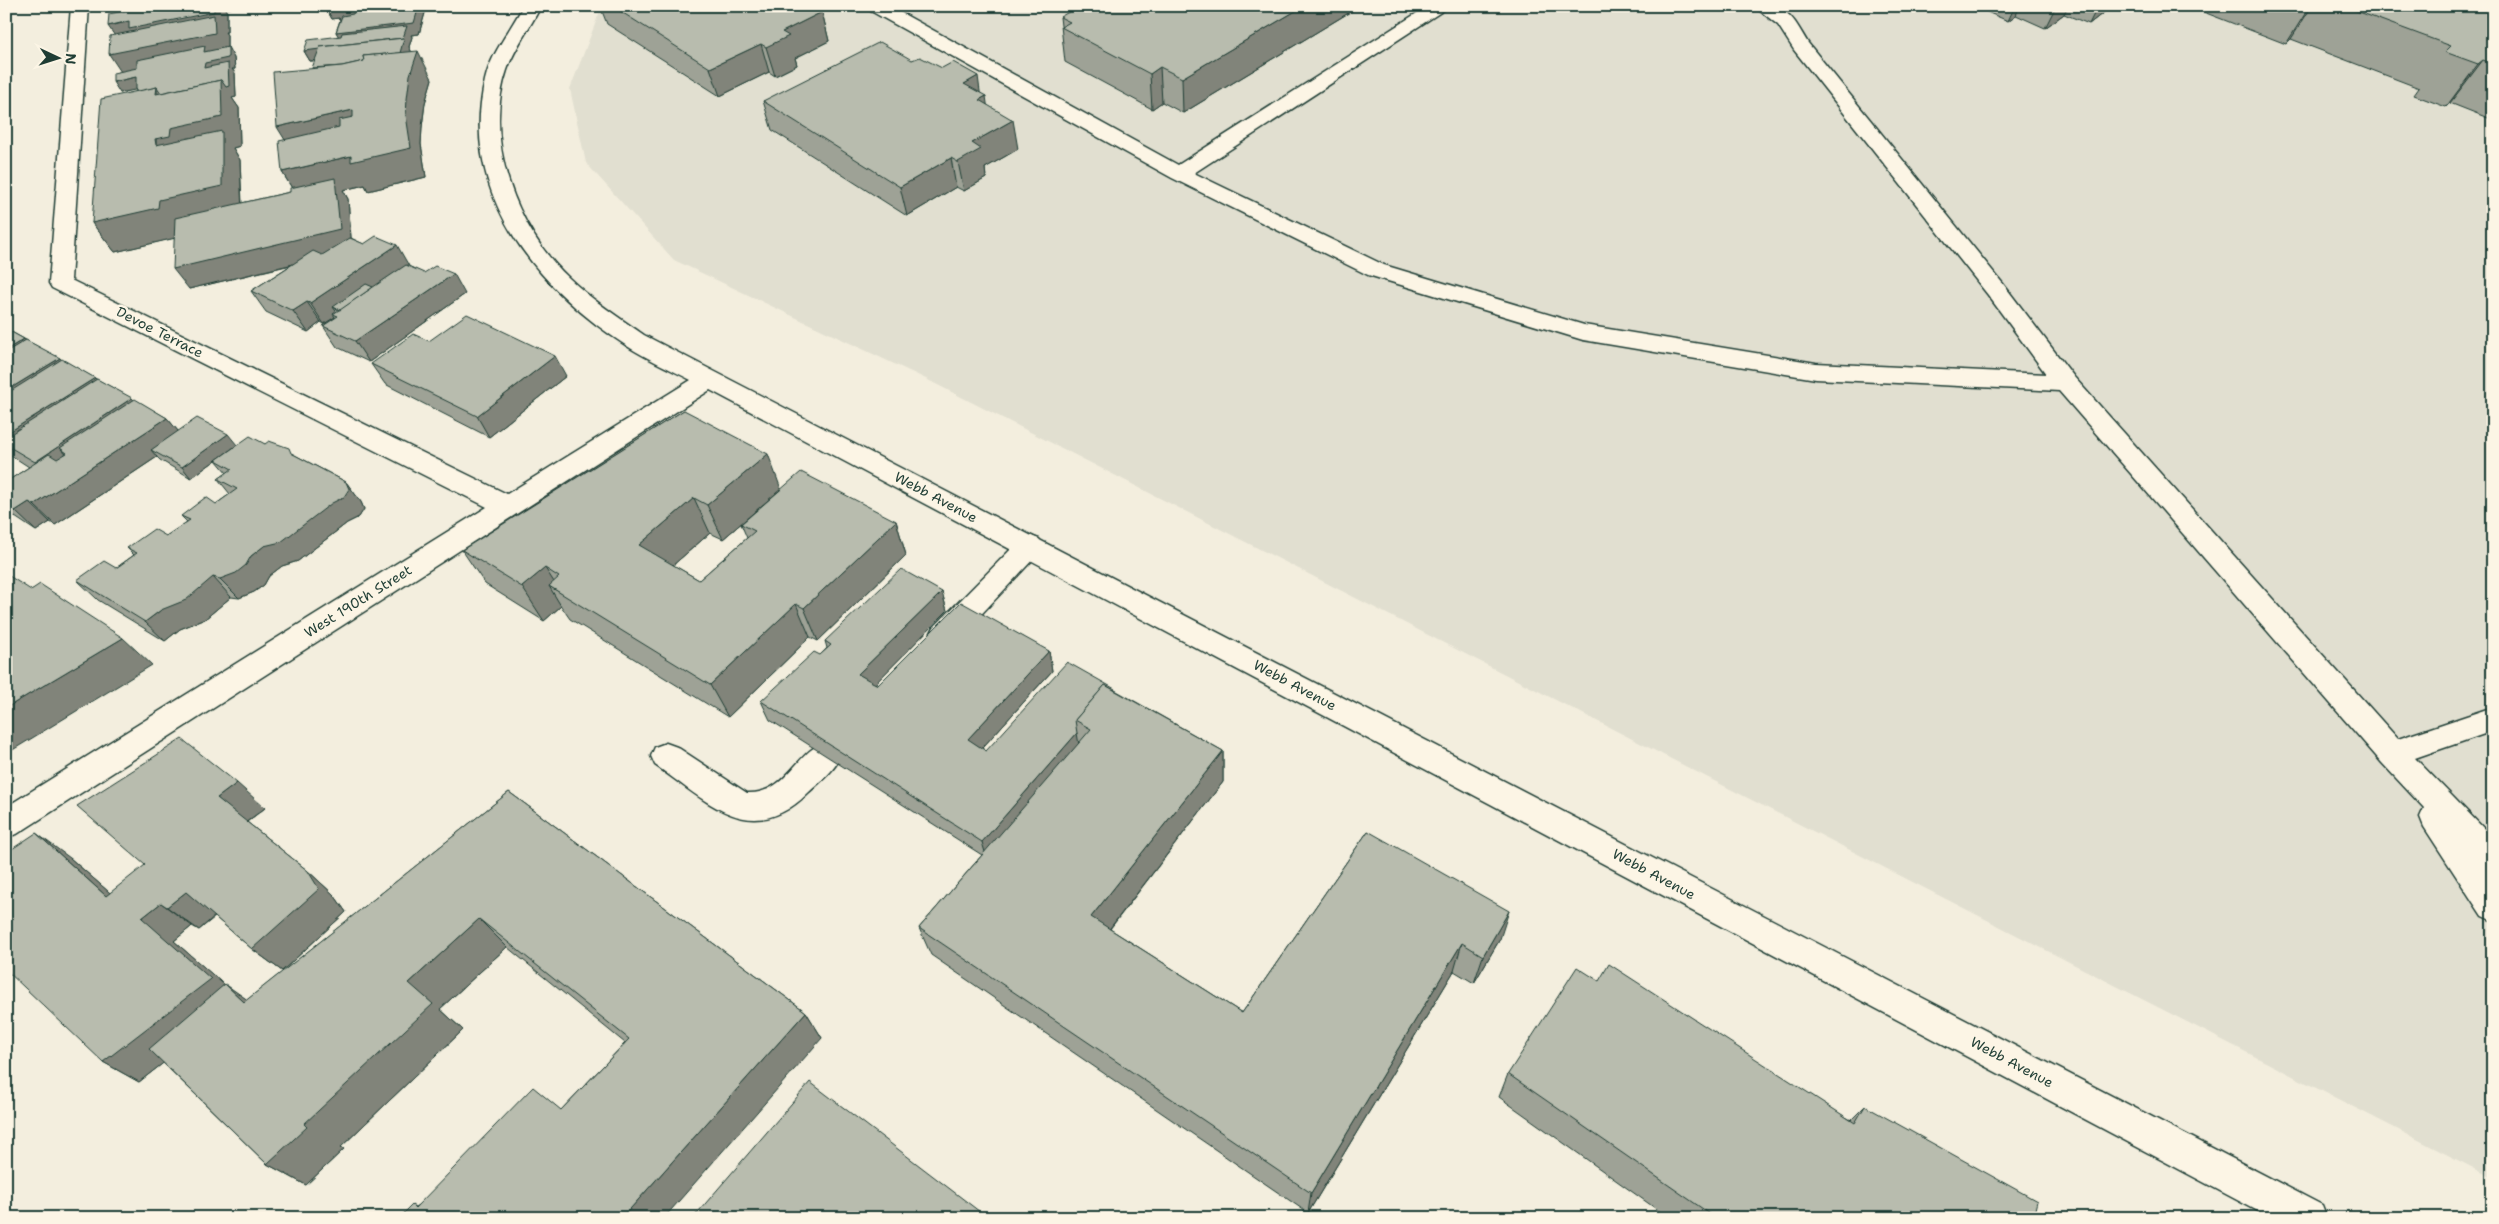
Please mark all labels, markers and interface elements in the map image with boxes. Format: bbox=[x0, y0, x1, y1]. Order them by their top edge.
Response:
north arrow bbox=[32, 32, 82, 82]
text: N bbox=[62, 53, 80, 65]
street label: Devoe Terrace bbox=[114, 302, 207, 362]
street label: Webb Avenue bbox=[891, 468, 981, 526]
street label: West 190th Street bbox=[301, 561, 415, 641]
street label: Webb Avenue bbox=[1250, 656, 1340, 714]
street label: Webb Avenue bbox=[1609, 845, 1699, 903]
street label: Webb Avenue bbox=[1967, 1033, 2057, 1091]

